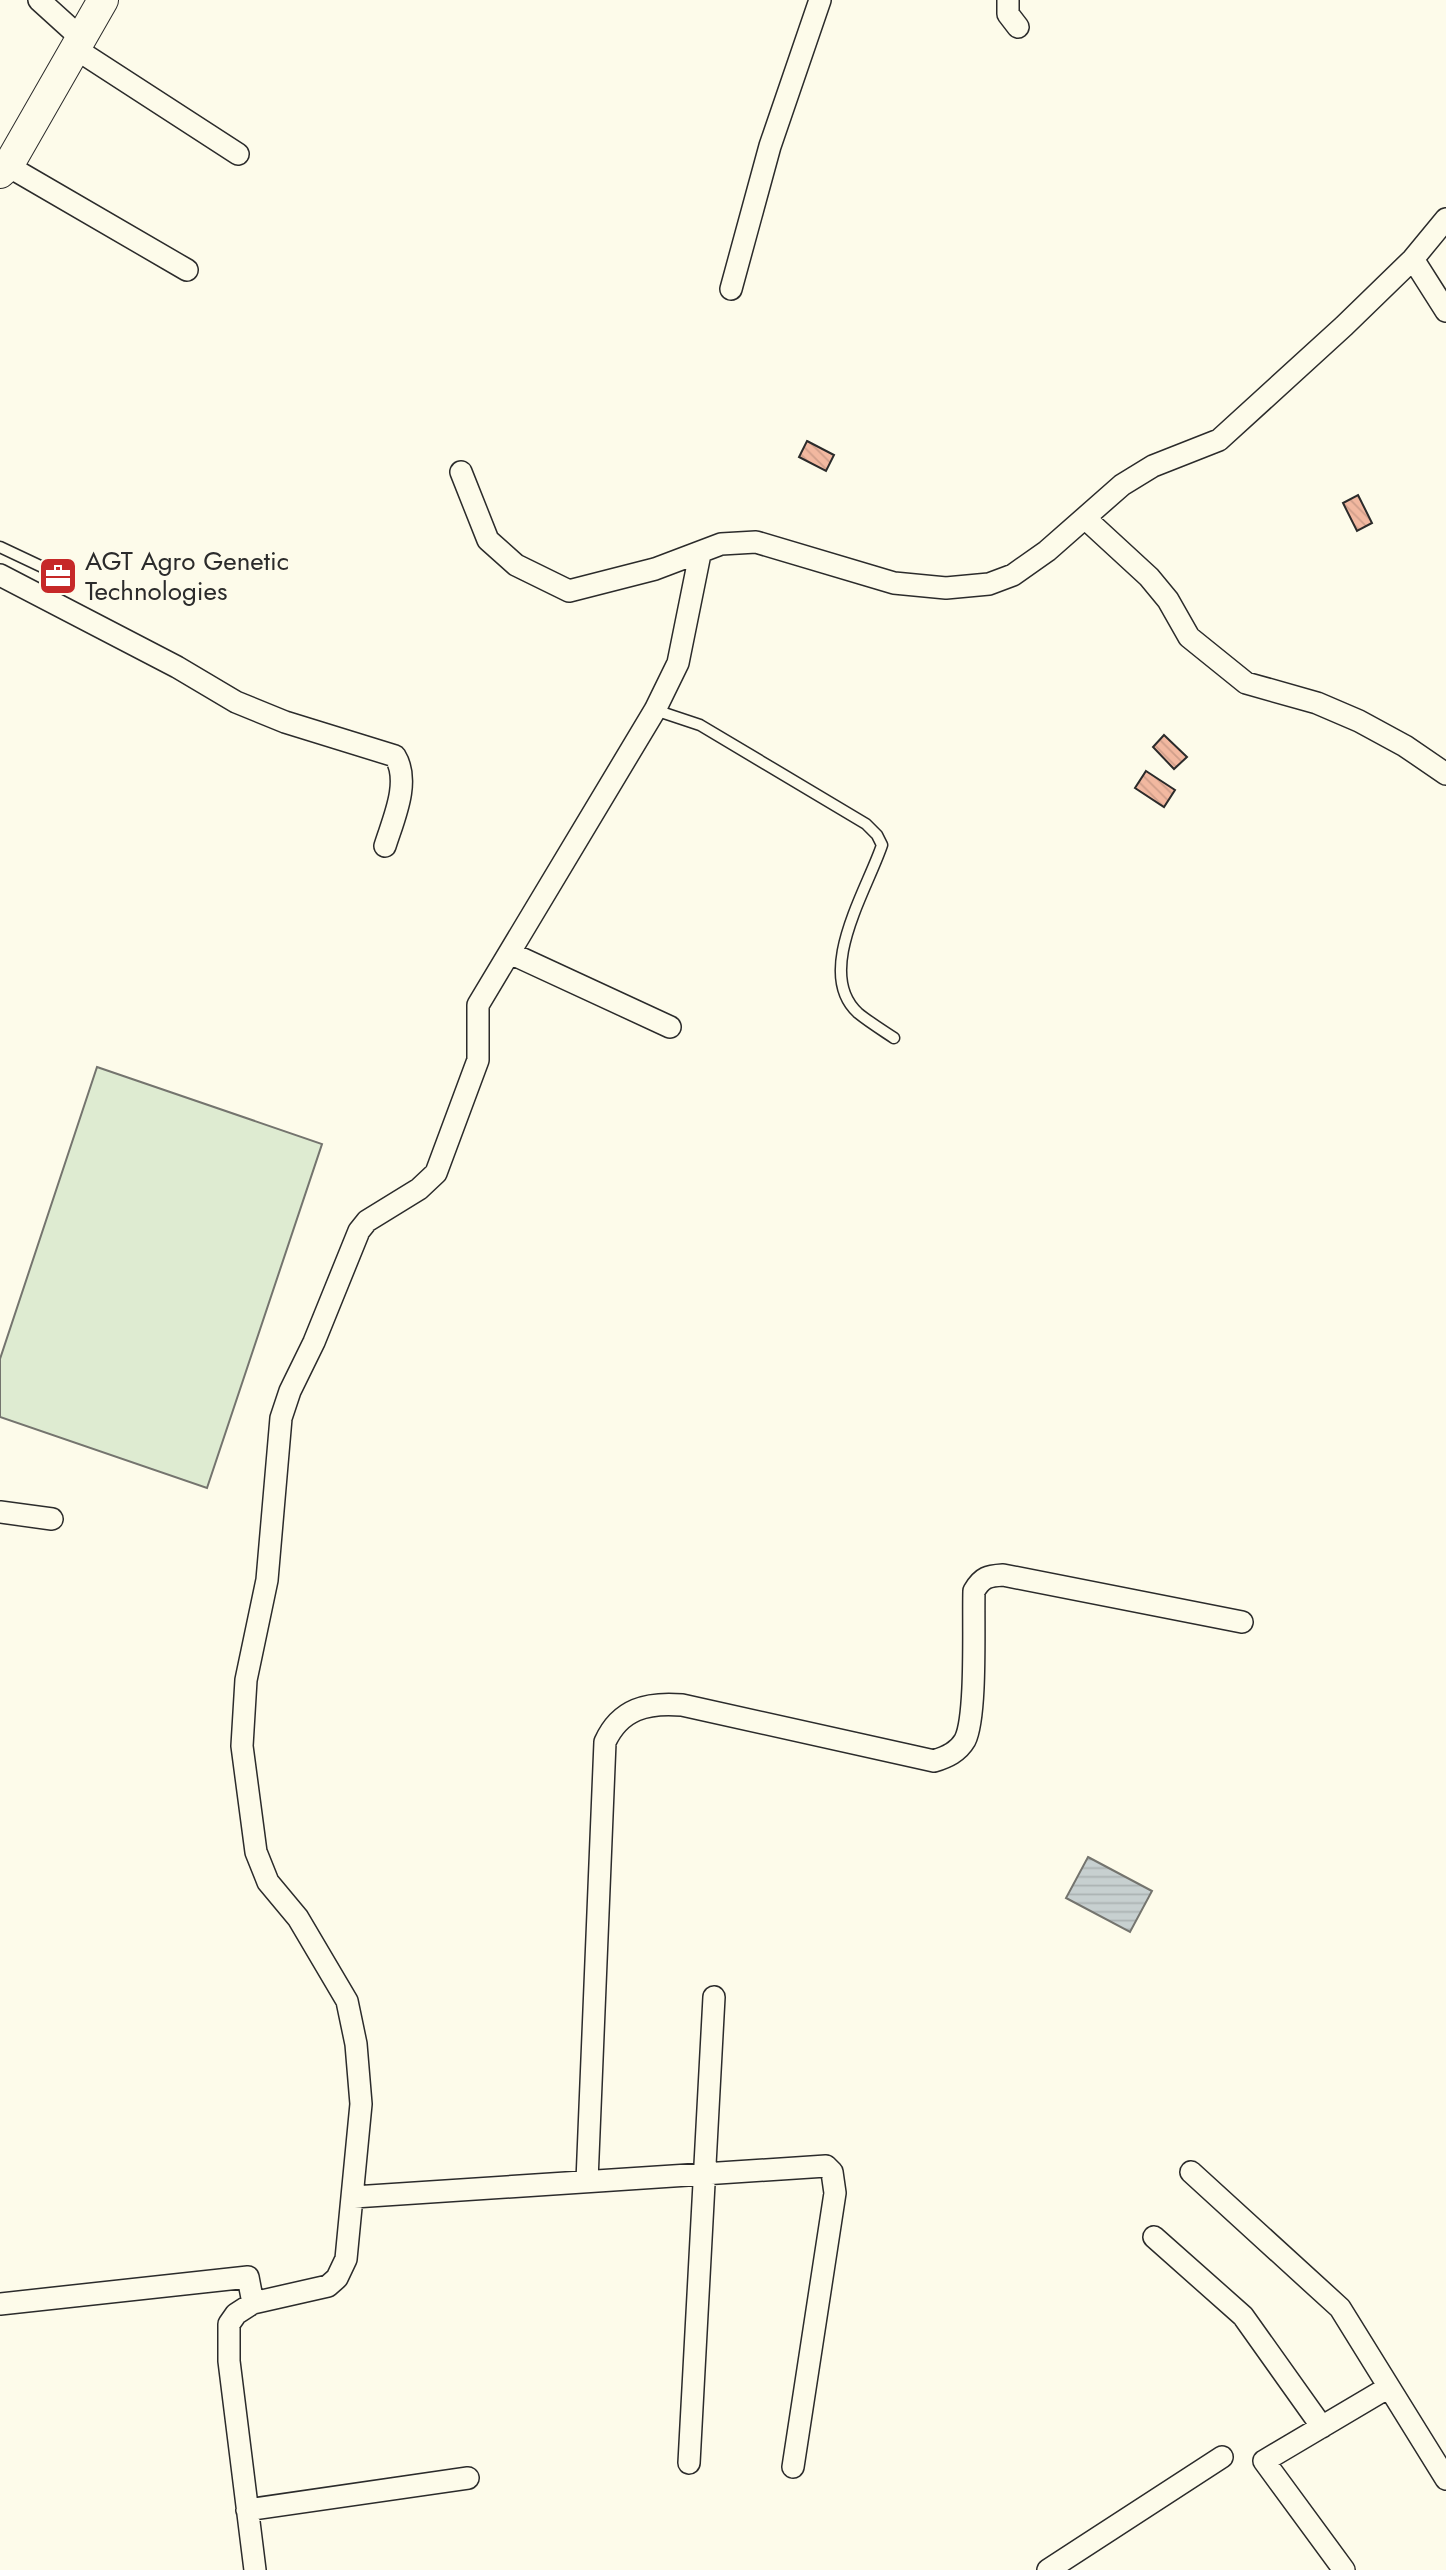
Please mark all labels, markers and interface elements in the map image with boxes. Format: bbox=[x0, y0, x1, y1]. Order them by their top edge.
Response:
place label: AGT Agro Genetic Technologies bbox=[85, 542, 289, 610]
office icon: AGT Agro Genetic Technologies bbox=[37, 555, 79, 597]

